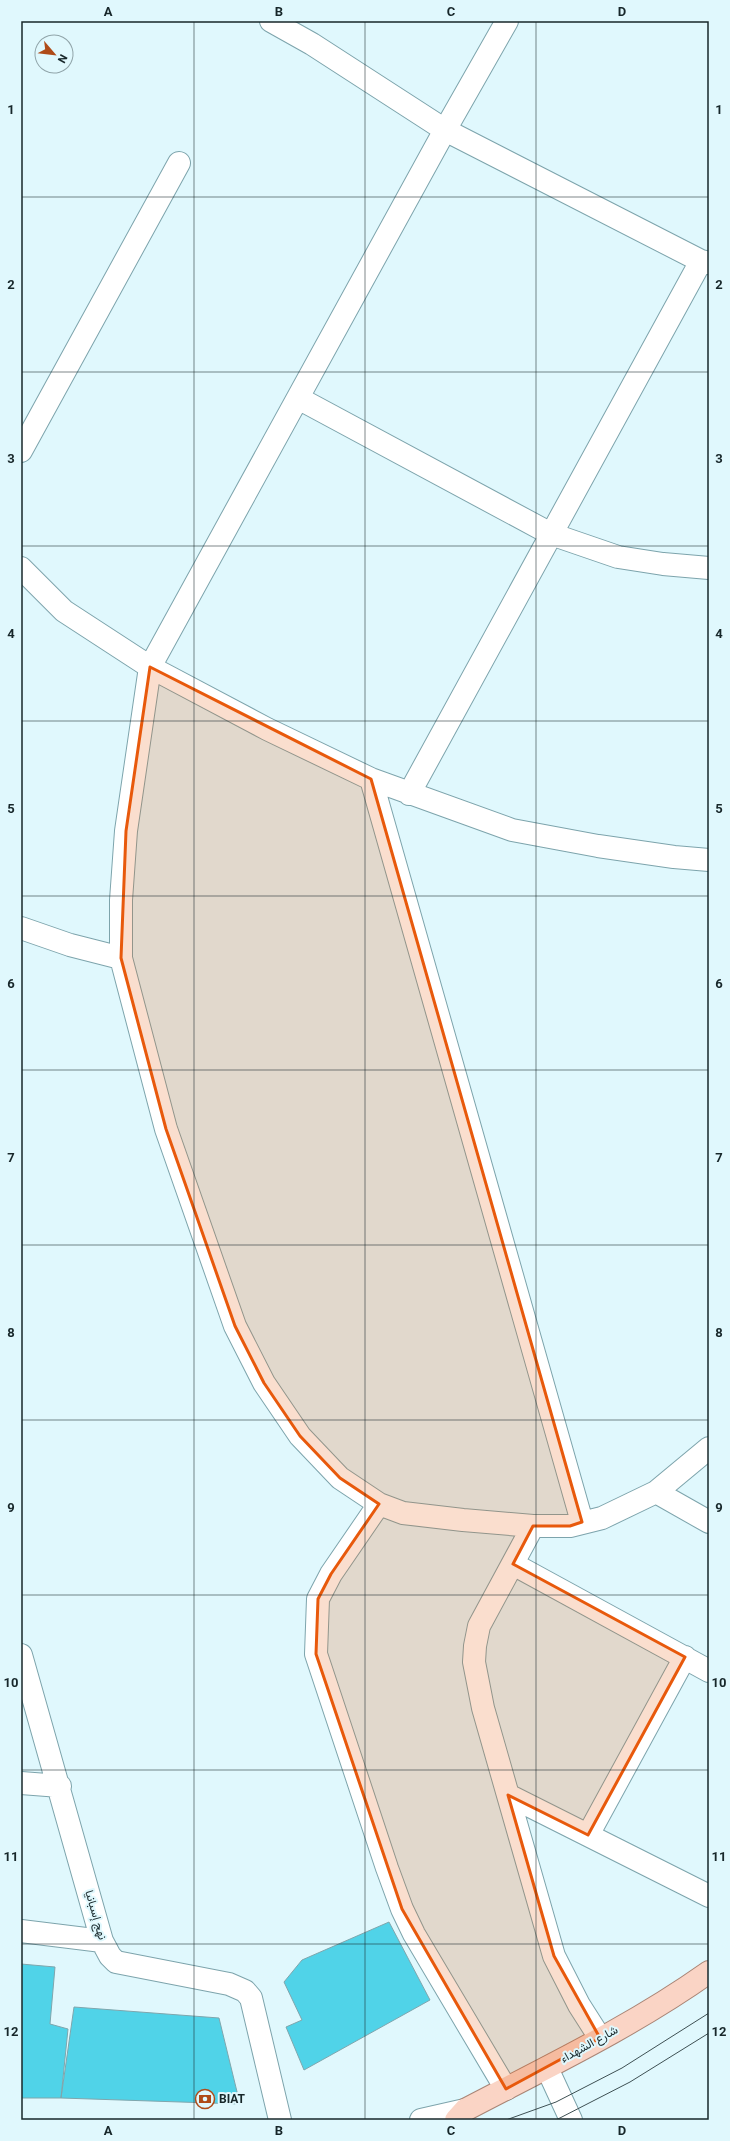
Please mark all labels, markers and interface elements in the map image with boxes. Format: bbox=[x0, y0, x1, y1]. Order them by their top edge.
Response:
text: A bbox=[104, 4, 113, 19]
text: B bbox=[275, 4, 283, 19]
text: C bbox=[447, 4, 456, 19]
text: D bbox=[618, 4, 626, 19]
north arrow bbox=[34, 34, 74, 74]
text: N bbox=[55, 52, 70, 65]
text: 1 bbox=[7, 102, 15, 117]
text: 1 bbox=[715, 102, 723, 117]
text: 2 bbox=[7, 277, 15, 292]
text: 2 bbox=[715, 277, 723, 292]
text: 3 bbox=[7, 451, 15, 466]
text: 3 bbox=[715, 451, 723, 466]
text: 4 bbox=[7, 626, 15, 641]
text: 4 bbox=[715, 626, 723, 641]
text: 5 bbox=[7, 801, 15, 816]
text: 5 bbox=[715, 801, 723, 816]
text: 6 bbox=[7, 976, 15, 991]
text: 6 bbox=[715, 976, 723, 991]
text: 7 bbox=[7, 1150, 15, 1165]
text: 7 bbox=[715, 1150, 723, 1165]
text: 8 bbox=[7, 1325, 15, 1340]
text: 8 bbox=[715, 1325, 723, 1340]
text: 9 bbox=[7, 1500, 15, 1515]
text: 9 bbox=[715, 1500, 723, 1515]
text: 10 bbox=[4, 1675, 18, 1690]
text: 10 bbox=[712, 1675, 726, 1690]
text: 11 bbox=[4, 1849, 18, 1864]
text: 11 bbox=[712, 1849, 726, 1864]
street label: نهج إسبانيا bbox=[80, 1889, 110, 1942]
street label: شارع الشهداء bbox=[558, 2022, 621, 2067]
text: 12 bbox=[4, 2024, 18, 2039]
text: 12 bbox=[712, 2024, 726, 2039]
bank icon: BIAT bbox=[194, 2088, 216, 2110]
place label: BIAT bbox=[219, 2092, 246, 2106]
text: A bbox=[104, 2123, 113, 2138]
text: B bbox=[275, 2123, 283, 2138]
text: C bbox=[447, 2123, 456, 2138]
text: D bbox=[618, 2123, 626, 2138]

